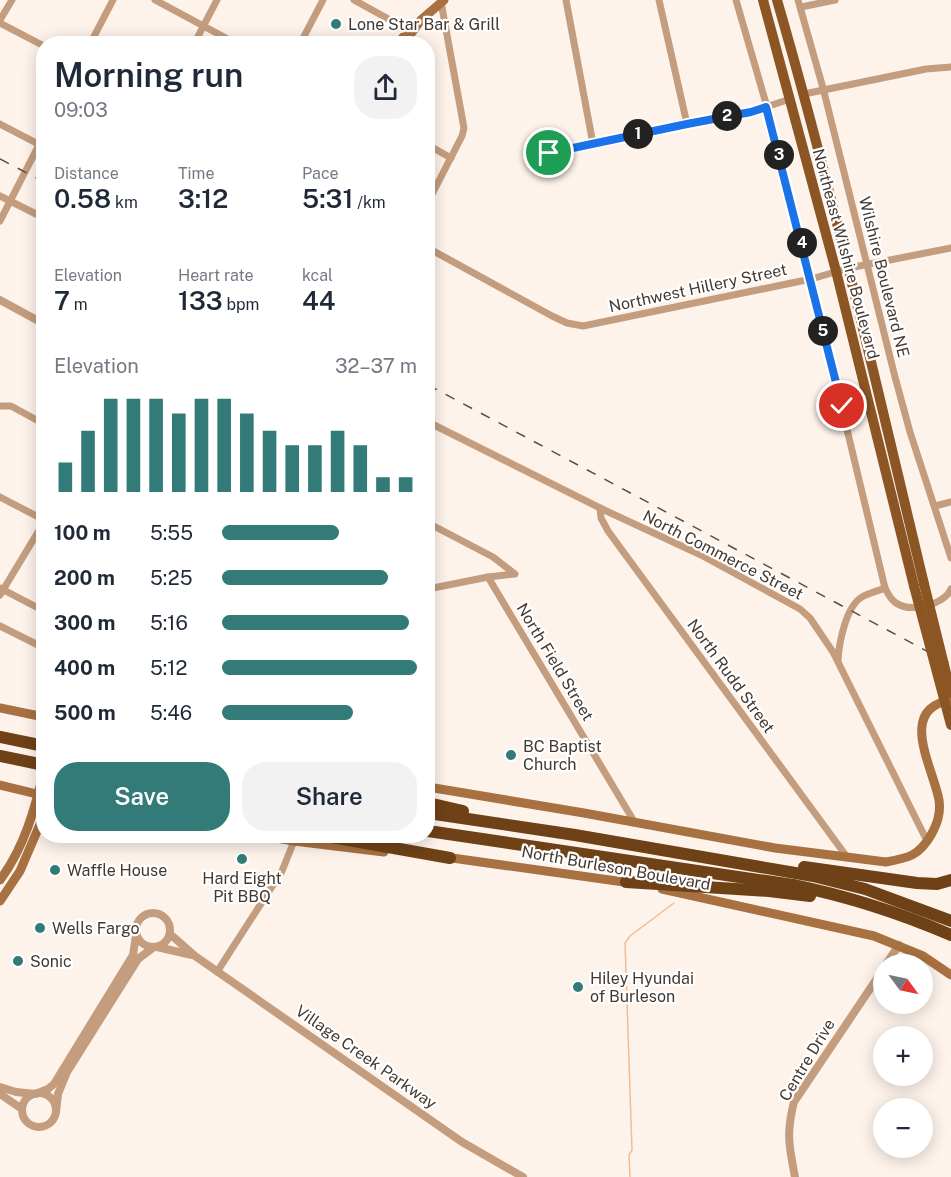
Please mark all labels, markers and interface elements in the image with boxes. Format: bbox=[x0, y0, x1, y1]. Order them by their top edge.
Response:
place label: Lone Star Bar & Grill bbox=[348, 15, 500, 34]
marker: Lone Star Bar & Grill bbox=[329, 17, 343, 31]
text: Morning run bbox=[54, 56, 243, 94]
button: share bbox=[354, 56, 417, 119]
text: 09:03 bbox=[54, 98, 108, 122]
pin: 2 bbox=[712, 101, 742, 131]
text: 2 bbox=[722, 106, 732, 125]
pin: 1 bbox=[623, 119, 653, 149]
text: 1 bbox=[635, 124, 641, 143]
pin bbox=[523, 127, 574, 178]
icon: arrive bbox=[532, 136, 565, 169]
pin: 3 bbox=[764, 140, 794, 170]
text: 3 bbox=[774, 145, 784, 164]
street label: Northeast Wilshire Boulevard bbox=[809, 147, 883, 361]
text: Distance bbox=[54, 164, 119, 183]
text: Time bbox=[178, 164, 214, 183]
text: Pace bbox=[302, 164, 339, 183]
text: 0.58 bbox=[54, 183, 111, 214]
text: 3:12 bbox=[178, 183, 228, 214]
text: 5:31 bbox=[302, 183, 353, 214]
text: km bbox=[111, 193, 138, 212]
text: /km bbox=[353, 193, 386, 212]
street label: Wilshire Boulevard NE bbox=[855, 195, 913, 359]
pin: 4 bbox=[787, 228, 817, 258]
text: 4 bbox=[797, 233, 807, 252]
street label: Northwest Hillery Street bbox=[607, 260, 789, 316]
text: Elevation bbox=[54, 266, 122, 285]
text: Heart rate bbox=[178, 266, 254, 285]
text: kcal bbox=[302, 266, 333, 285]
text: 7 bbox=[54, 285, 70, 316]
text: 133 bbox=[178, 285, 223, 316]
text: 44 bbox=[302, 285, 335, 316]
text: m bbox=[70, 295, 88, 314]
text: bpm bbox=[223, 295, 259, 314]
pin: 5 bbox=[808, 316, 838, 346]
text: 5 bbox=[818, 321, 828, 340]
text: Elevation bbox=[54, 354, 139, 378]
text: 32–37 m bbox=[335, 354, 417, 378]
pin bbox=[816, 380, 867, 431]
icon: check bbox=[825, 389, 858, 422]
street label: North Commerce Street bbox=[640, 506, 806, 604]
text: 100 m bbox=[54, 521, 111, 545]
text: 5:55 bbox=[150, 521, 193, 545]
text: 200 m bbox=[54, 566, 115, 590]
text: 5:25 bbox=[150, 566, 192, 590]
street label: North Field Street bbox=[512, 600, 598, 724]
text: 300 m bbox=[54, 611, 115, 635]
text: 5:16 bbox=[150, 611, 188, 635]
street label: North Rudd Street bbox=[683, 615, 779, 737]
text: 400 m bbox=[54, 656, 115, 680]
text: 5:12 bbox=[150, 656, 187, 680]
text: 500 m bbox=[54, 701, 116, 725]
text: 5:46 bbox=[150, 701, 192, 725]
place label: BC Baptist Church bbox=[523, 737, 602, 774]
marker: BC Baptist Church bbox=[504, 748, 518, 762]
button: Save bbox=[54, 762, 230, 831]
button: Share bbox=[242, 762, 417, 831]
street label: North Burleson Boulevard bbox=[520, 842, 712, 894]
marker: Hard Eight Pit BBQ bbox=[235, 852, 249, 866]
place label: Waffle House bbox=[67, 861, 167, 880]
marker: Waffle House bbox=[48, 863, 62, 877]
place label: Hard Eight Pit BBQ bbox=[202, 869, 282, 906]
place label: Wells Fargo bbox=[52, 919, 140, 938]
marker: Wells Fargo bbox=[33, 921, 47, 935]
place label: Sonic bbox=[30, 952, 72, 971]
marker: Sonic bbox=[11, 954, 25, 968]
north arrow bbox=[873, 954, 933, 1014]
map controls bbox=[873, 954, 933, 1158]
place label: Hiley Hyundai of Burleson bbox=[590, 969, 694, 1006]
marker: Hiley Hyundai of Burleson bbox=[571, 980, 585, 994]
street label: Village Creek Parkway bbox=[292, 1001, 440, 1113]
street label: Centre Drive bbox=[775, 1015, 839, 1105]
button: + bbox=[873, 1026, 933, 1086]
button: − bbox=[873, 1098, 933, 1158]

